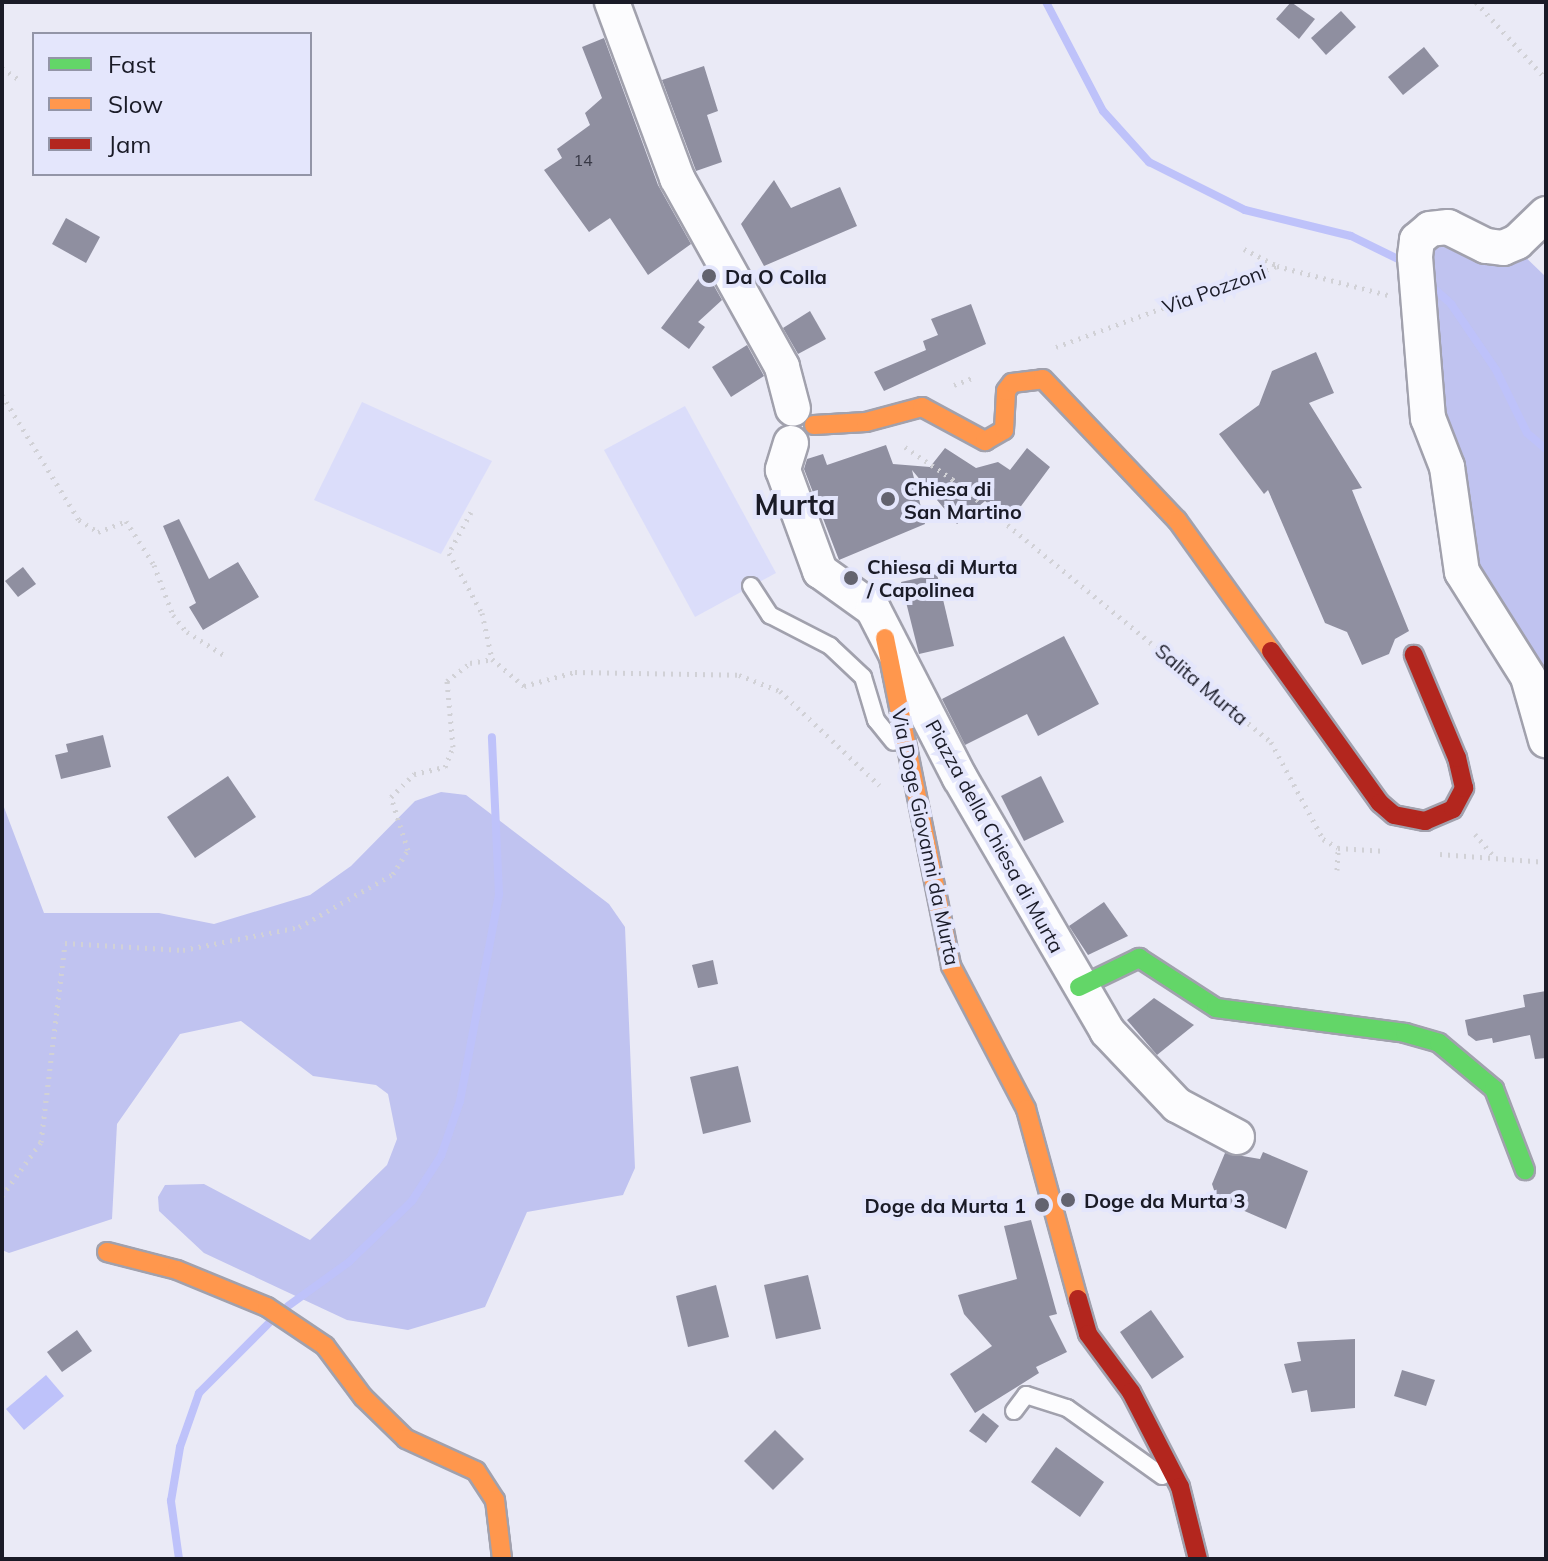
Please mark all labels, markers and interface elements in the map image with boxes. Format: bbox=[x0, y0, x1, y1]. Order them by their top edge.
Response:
legend bbox=[32, 32, 312, 176]
text: Fast bbox=[108, 49, 156, 79]
text: Slow bbox=[108, 89, 163, 119]
text: Jam bbox=[108, 129, 151, 159]
house number: 14 bbox=[573, 150, 593, 170]
street label: Via Pozzoni bbox=[1159, 259, 1269, 319]
place label: Da O Colla bbox=[725, 264, 827, 288]
marker: Da O Colla bbox=[700, 267, 718, 285]
place label: Chiesa di San Martino bbox=[904, 476, 1022, 523]
district label: Murta bbox=[755, 488, 835, 522]
marker: Chiesa di San Martino bbox=[879, 490, 897, 508]
place label: Chiesa di Murta / Capolinea bbox=[867, 554, 1018, 601]
marker: Chiesa di Murta / Capolinea bbox=[842, 569, 860, 587]
street label: Salita Murta bbox=[1151, 638, 1253, 730]
street label: Via Doge Giovanni da Murta bbox=[887, 707, 965, 967]
street label: Piazza della Chiesa di Murta bbox=[921, 715, 1069, 957]
place label: Doge da Murta 3 bbox=[1084, 1188, 1245, 1212]
marker: Doge da Murta 3 bbox=[1059, 1191, 1077, 1209]
place label: Doge da Murta 1 bbox=[865, 1193, 1026, 1217]
marker: Doge da Murta 1 bbox=[1033, 1196, 1051, 1214]

